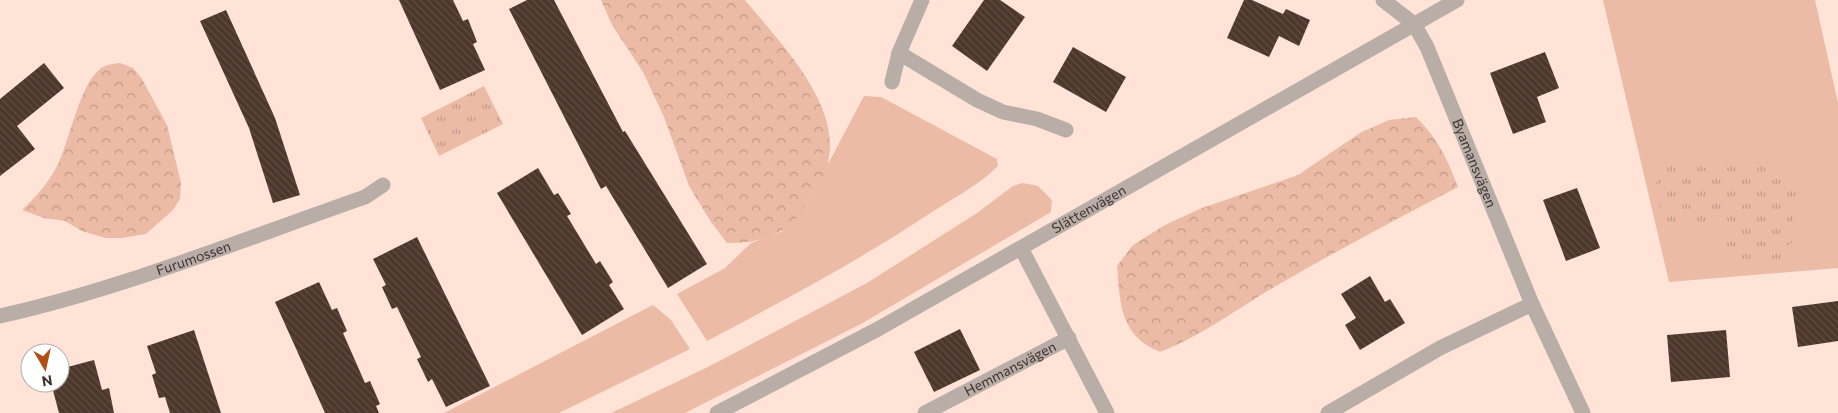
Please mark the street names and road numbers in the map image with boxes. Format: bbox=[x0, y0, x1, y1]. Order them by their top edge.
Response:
street label: Byamansvägen bbox=[1449, 116, 1501, 210]
street label: Slättenvägen bbox=[1048, 181, 1129, 237]
street label: Furumossen bbox=[154, 237, 233, 279]
street label: Hemmansvägen bbox=[961, 337, 1059, 399]

